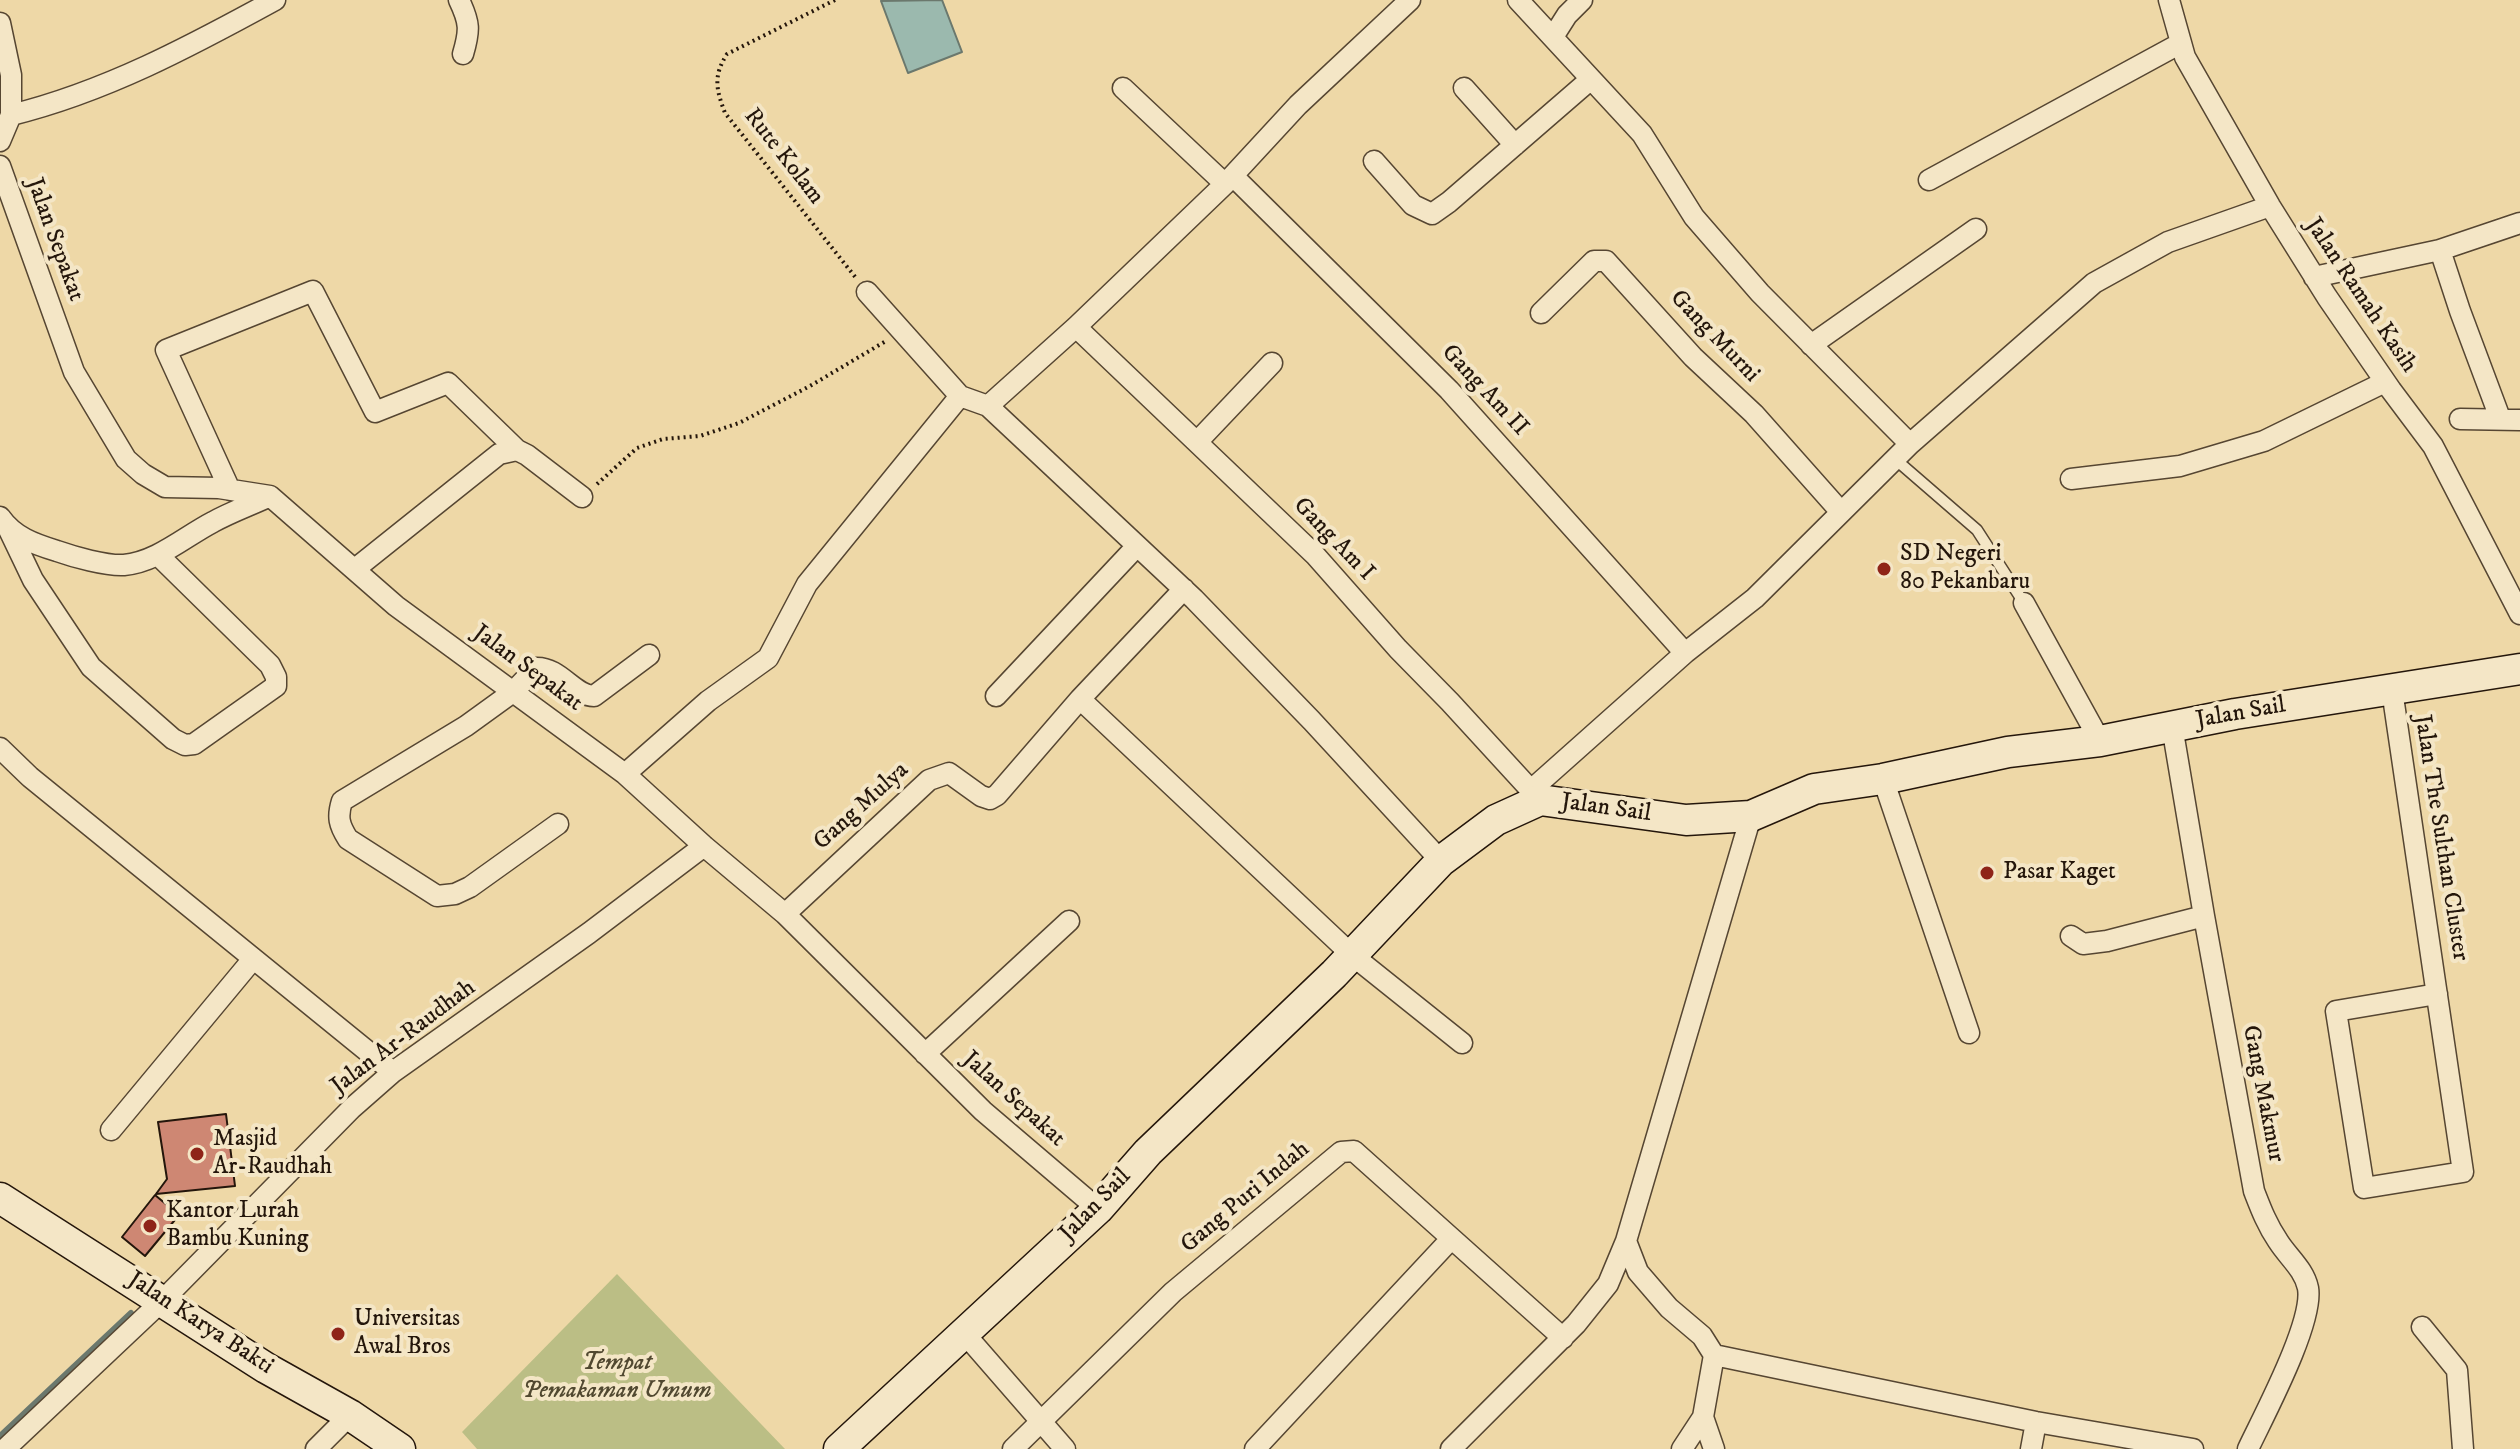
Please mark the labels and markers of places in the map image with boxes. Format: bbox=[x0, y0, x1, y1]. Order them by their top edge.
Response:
place label: SD Negeri 80 Pekanbaru bbox=[1900, 541, 2030, 597]
marker: SD Negeri 80 Pekanbaru bbox=[1875, 560, 1893, 578]
place label: Pasar Kaget bbox=[2003, 859, 2116, 887]
marker: Pasar Kaget bbox=[1978, 864, 1996, 882]
place label: Masjid Ar-Raudhah bbox=[213, 1126, 332, 1182]
marker: Masjid Ar-Raudhah bbox=[188, 1145, 206, 1163]
place label: Kantor Lurah Bambu Kuning bbox=[166, 1198, 308, 1254]
marker: Kantor Lurah Bambu Kuning bbox=[141, 1217, 159, 1235]
place label: Universitas Awal Bros bbox=[354, 1306, 460, 1362]
marker: Universitas Awal Bros bbox=[329, 1325, 347, 1343]

